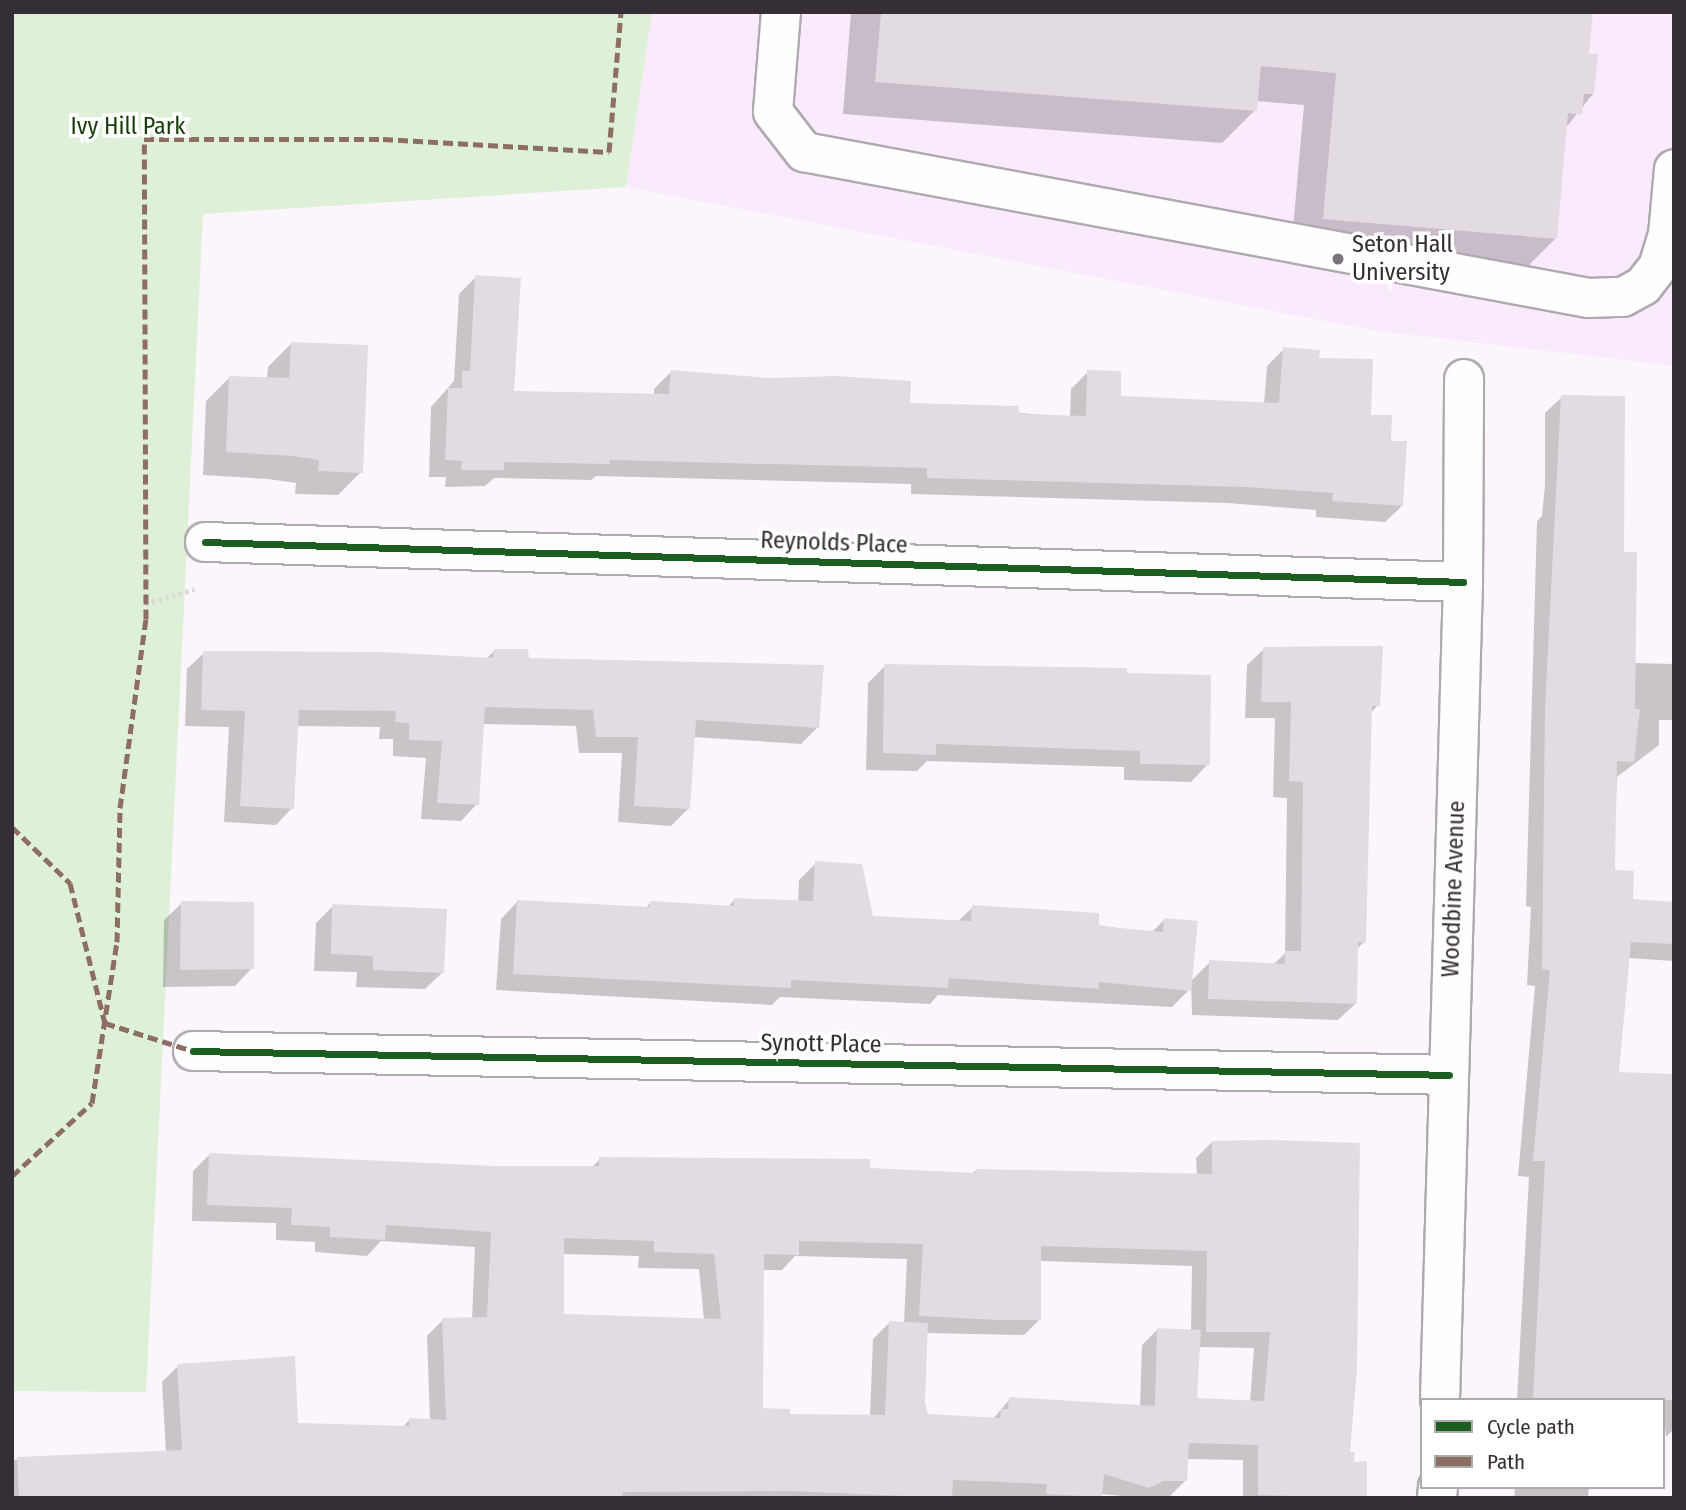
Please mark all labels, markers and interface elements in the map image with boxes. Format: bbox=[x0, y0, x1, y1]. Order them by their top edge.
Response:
park label: Ivy Hill Park bbox=[71, 113, 185, 141]
place label: Seton Hall University bbox=[1352, 231, 1453, 287]
marker: Seton Hall University bbox=[1330, 251, 1346, 267]
street label: Reynolds Place bbox=[760, 526, 908, 560]
street label: Woodbine Avenue bbox=[1437, 800, 1471, 978]
street label: Synott Place bbox=[760, 1029, 882, 1059]
legend bbox=[1420, 1398, 1665, 1489]
text: Cycle path bbox=[1487, 1414, 1575, 1440]
text: Path bbox=[1487, 1449, 1525, 1475]

